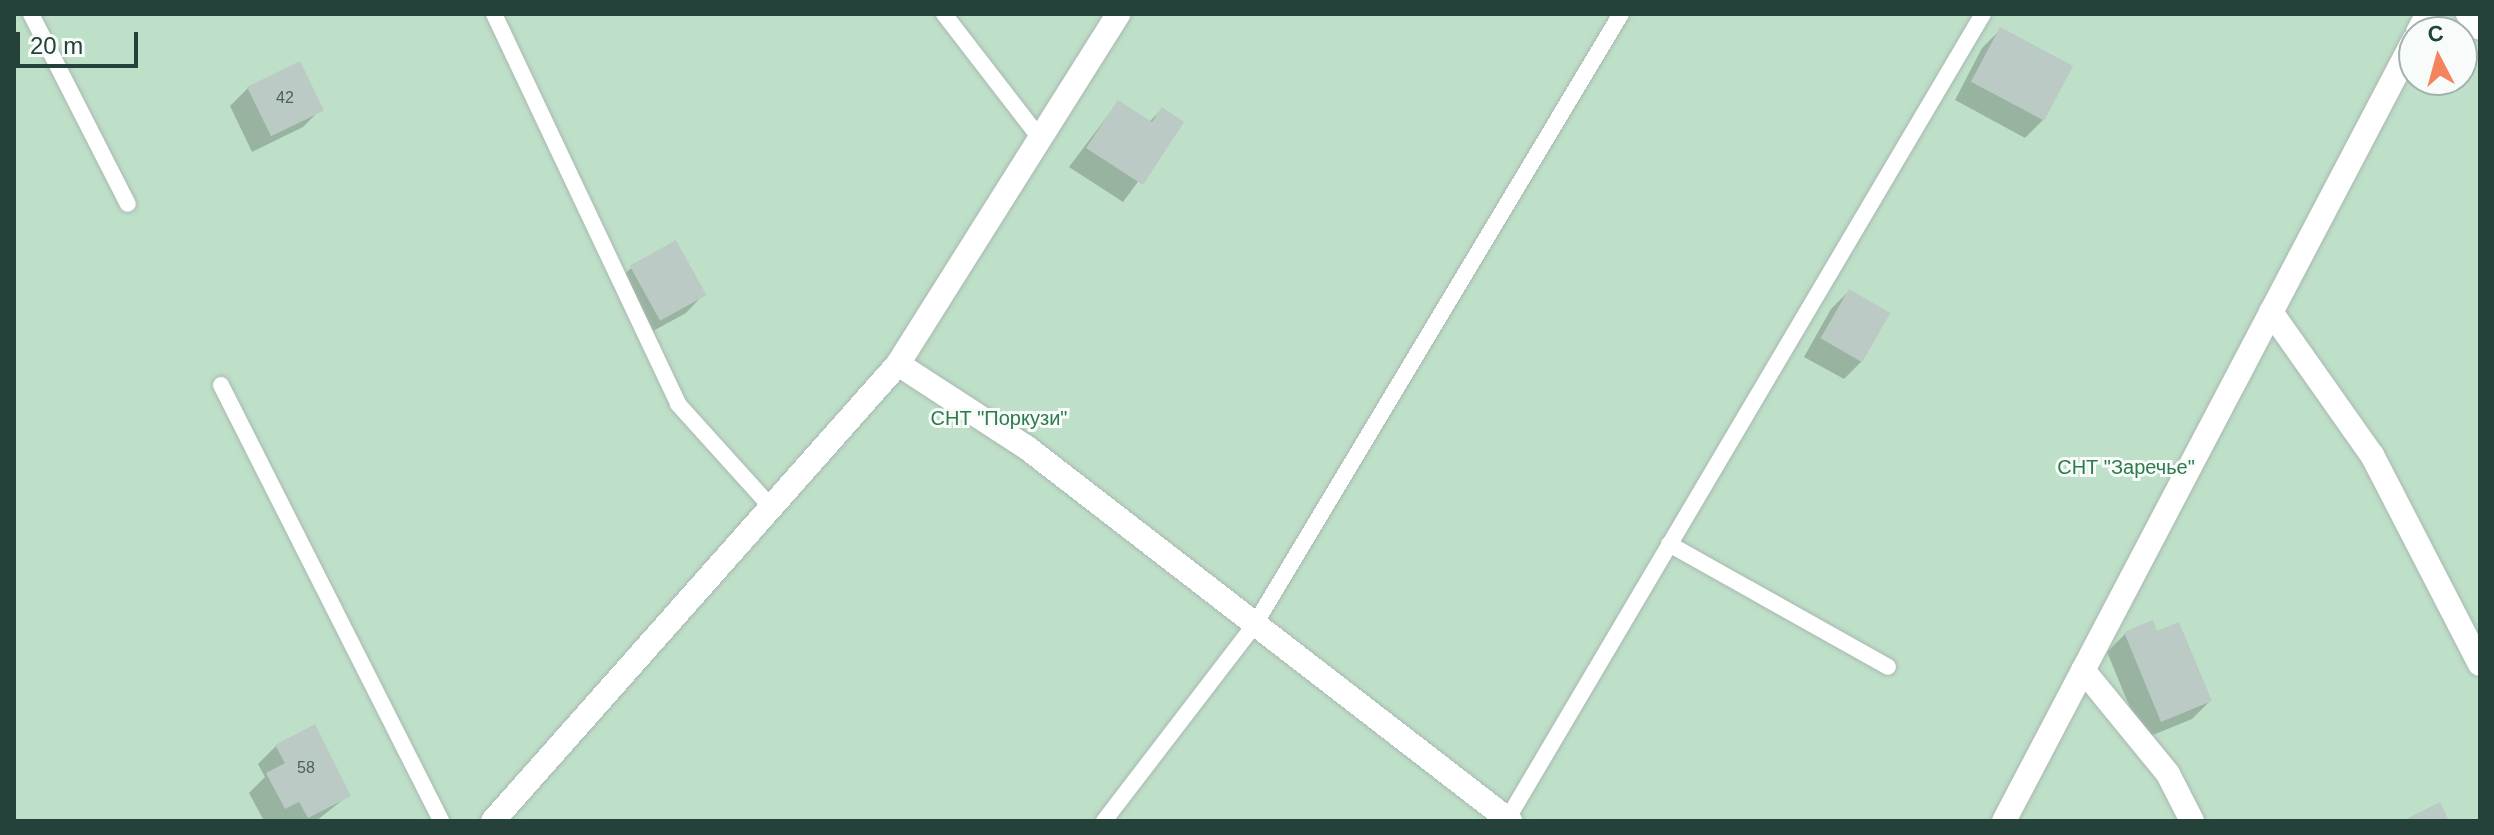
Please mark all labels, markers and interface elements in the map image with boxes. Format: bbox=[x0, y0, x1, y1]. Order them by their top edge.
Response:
scale bar bbox=[20, 16, 142, 66]
north arrow bbox=[2398, 16, 2478, 96]
text: С bbox=[2426, 20, 2445, 47]
text: 20 m bbox=[30, 32, 83, 59]
house number: 42 bbox=[276, 88, 294, 108]
park label: СНТ "Поркузи" bbox=[931, 406, 1067, 430]
park label: СНТ "Заречье" bbox=[2057, 455, 2195, 479]
house number: 58 bbox=[297, 758, 315, 778]

